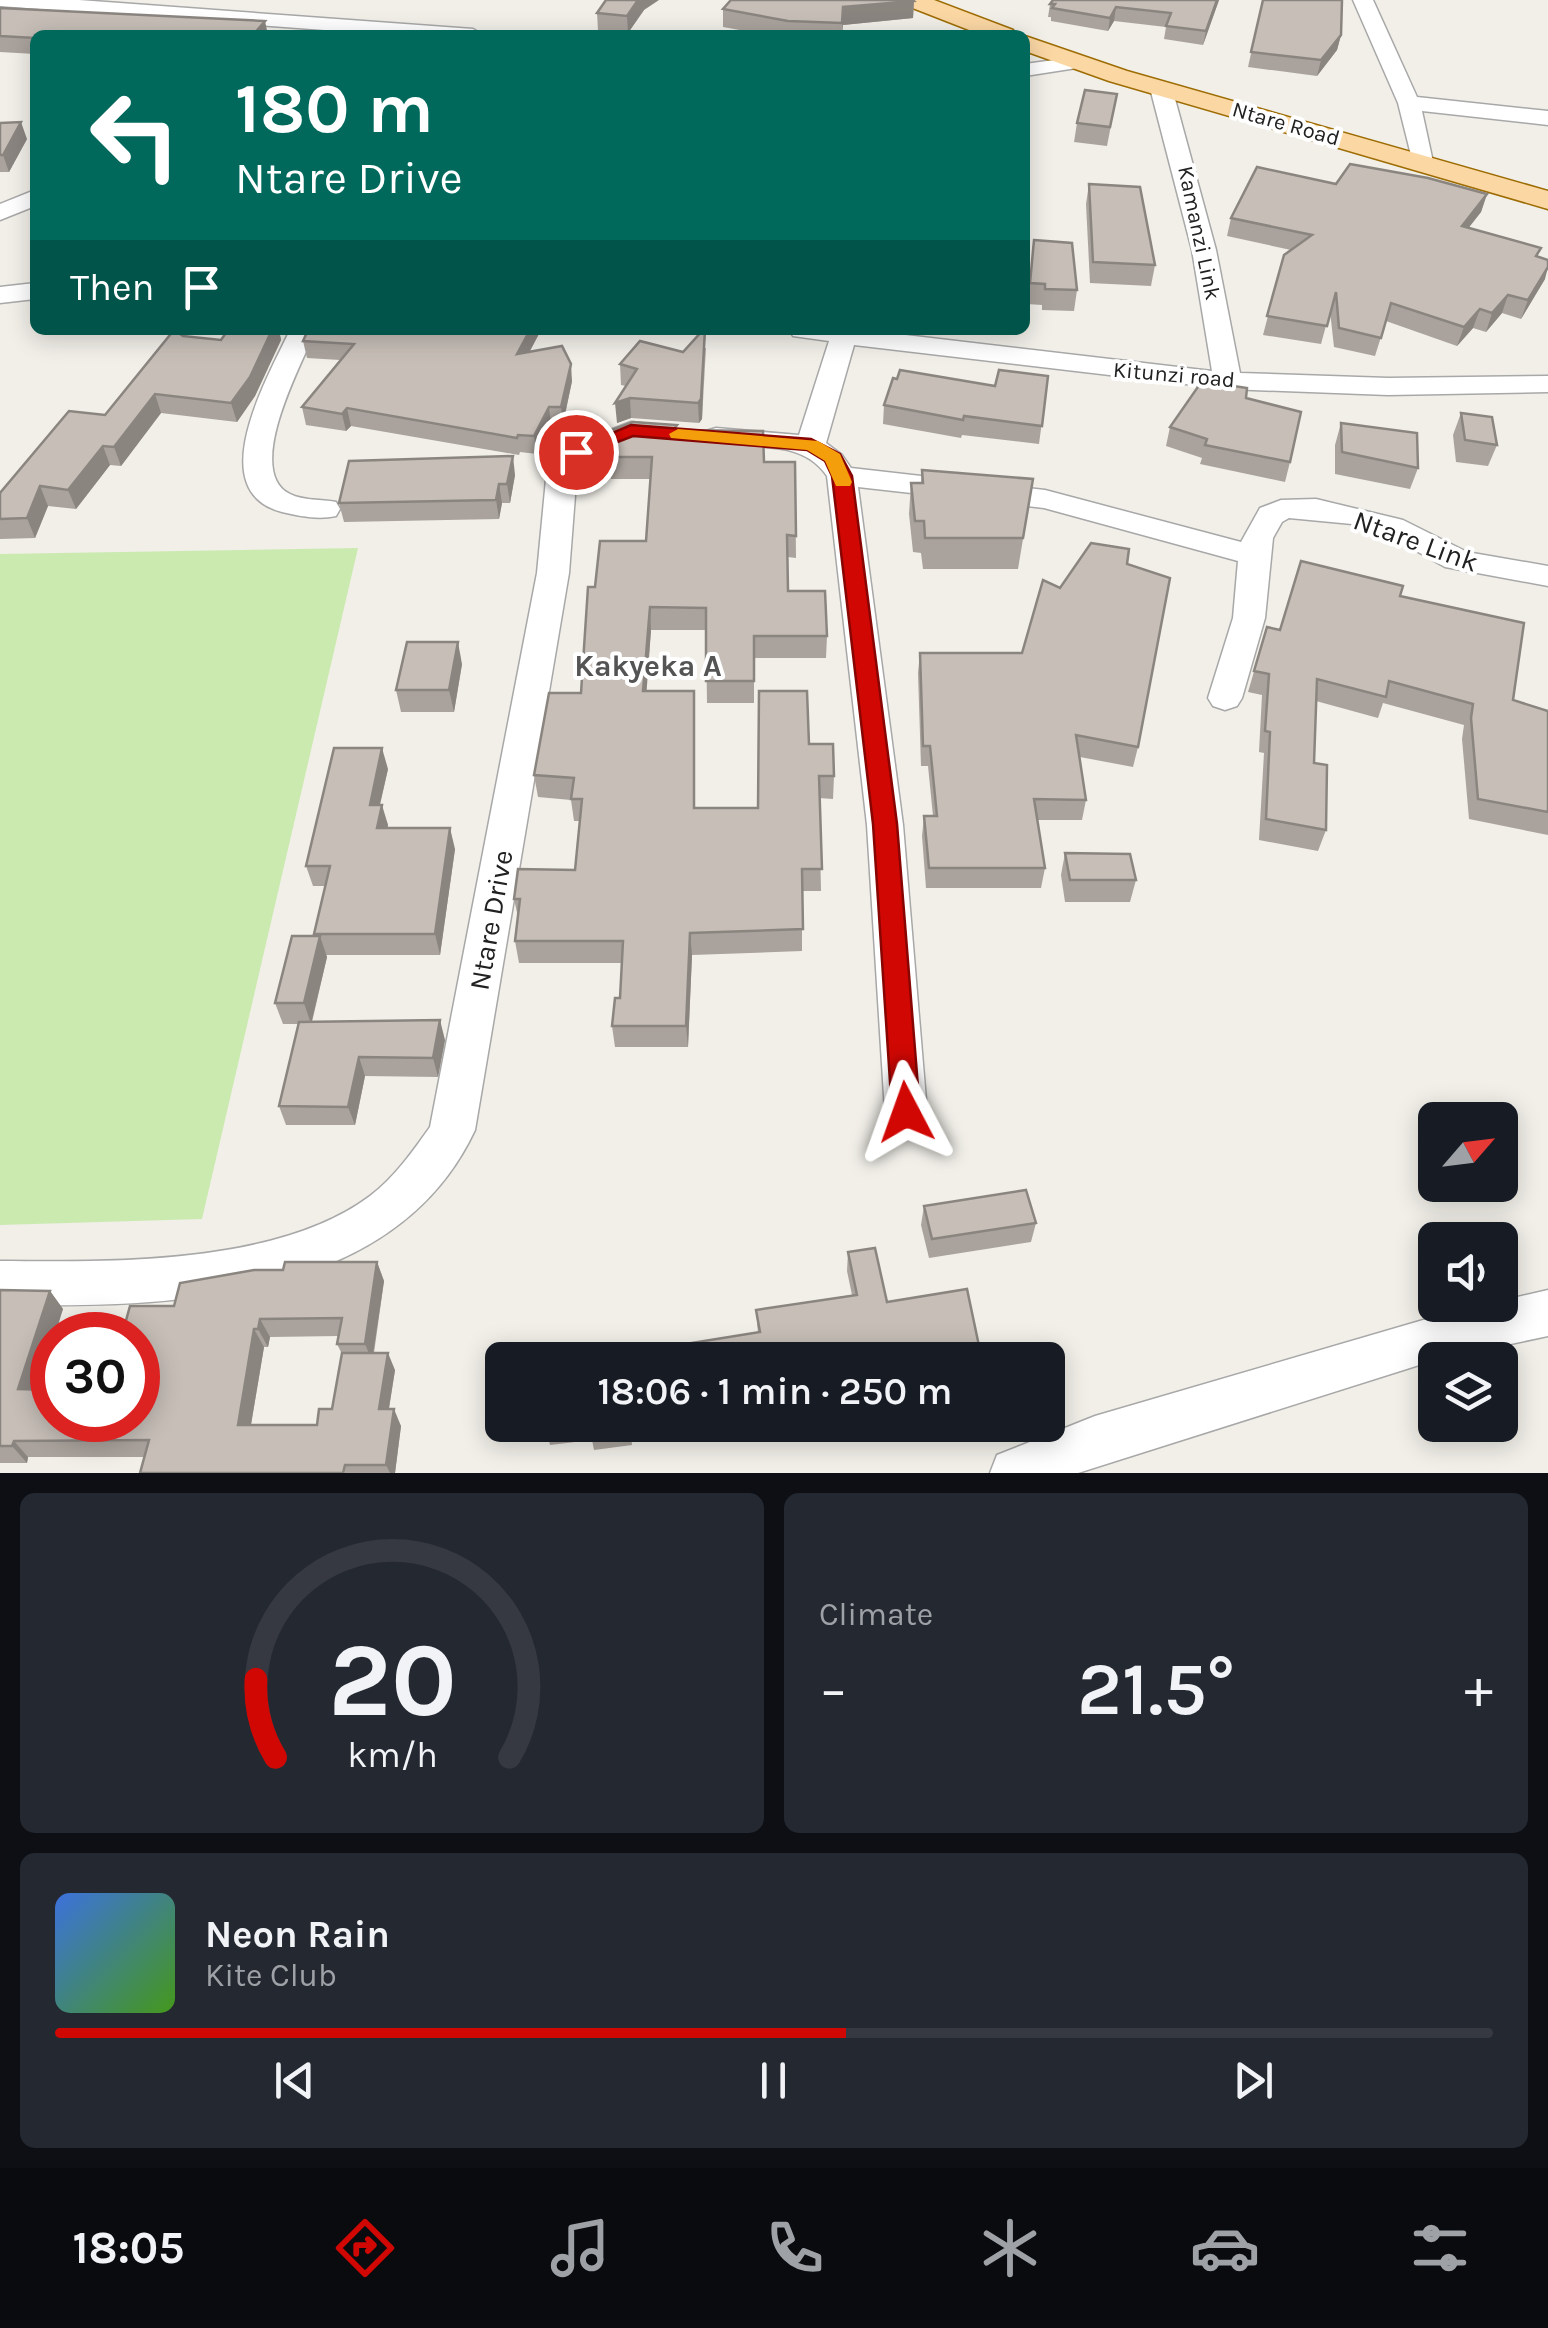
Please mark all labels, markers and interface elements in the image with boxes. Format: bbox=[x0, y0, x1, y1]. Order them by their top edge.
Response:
text: 180 m bbox=[235, 68, 434, 150]
icon: left bbox=[70, 70, 200, 200]
street label: Ntare Road bbox=[1229, 96, 1343, 152]
text: Ntare Drive bbox=[235, 152, 463, 204]
street label: Kamanzi Link bbox=[1172, 164, 1226, 302]
icon: arrive bbox=[174, 260, 229, 315]
text: Then bbox=[70, 265, 154, 310]
street label: Kitunzi road bbox=[1112, 357, 1236, 393]
pin bbox=[534, 410, 619, 495]
icon: arrive bbox=[549, 425, 604, 480]
street label: Ntare Link bbox=[1349, 503, 1483, 579]
district label: Kakyeka A bbox=[574, 648, 722, 684]
street label: Ntare Drive bbox=[462, 847, 520, 993]
position arrow bbox=[854, 1060, 958, 1164]
north arrow bbox=[1418, 1102, 1518, 1202]
map controls bbox=[1418, 1102, 1518, 1442]
button: sound bbox=[1418, 1222, 1518, 1322]
speed limit sign: 30 bbox=[30, 1312, 160, 1442]
button: layers bbox=[1418, 1342, 1518, 1442]
text: 18:06 · 1 min · 250 m bbox=[597, 1369, 953, 1414]
text: Climate bbox=[819, 1596, 933, 1633]
text: 20 bbox=[328, 1620, 456, 1741]
text: 21.5° bbox=[1077, 1645, 1235, 1733]
text: − bbox=[819, 1657, 848, 1721]
text: + bbox=[1464, 1657, 1493, 1721]
text: km/h bbox=[347, 1734, 437, 1776]
text: Neon Rain bbox=[205, 1912, 390, 1957]
text: Kite Club bbox=[205, 1957, 337, 1994]
icon: previous bbox=[267, 2053, 322, 2108]
icon: pause bbox=[746, 2053, 801, 2108]
icon: next bbox=[1226, 2053, 1281, 2108]
icon: directions bbox=[330, 2213, 400, 2283]
icon: music bbox=[545, 2213, 615, 2283]
icon: phone bbox=[760, 2213, 830, 2283]
icon: climate bbox=[975, 2213, 1045, 2283]
icon: car bbox=[1190, 2213, 1260, 2283]
icon: filters bbox=[1405, 2213, 1475, 2283]
text: 18:05 bbox=[73, 2222, 184, 2274]

